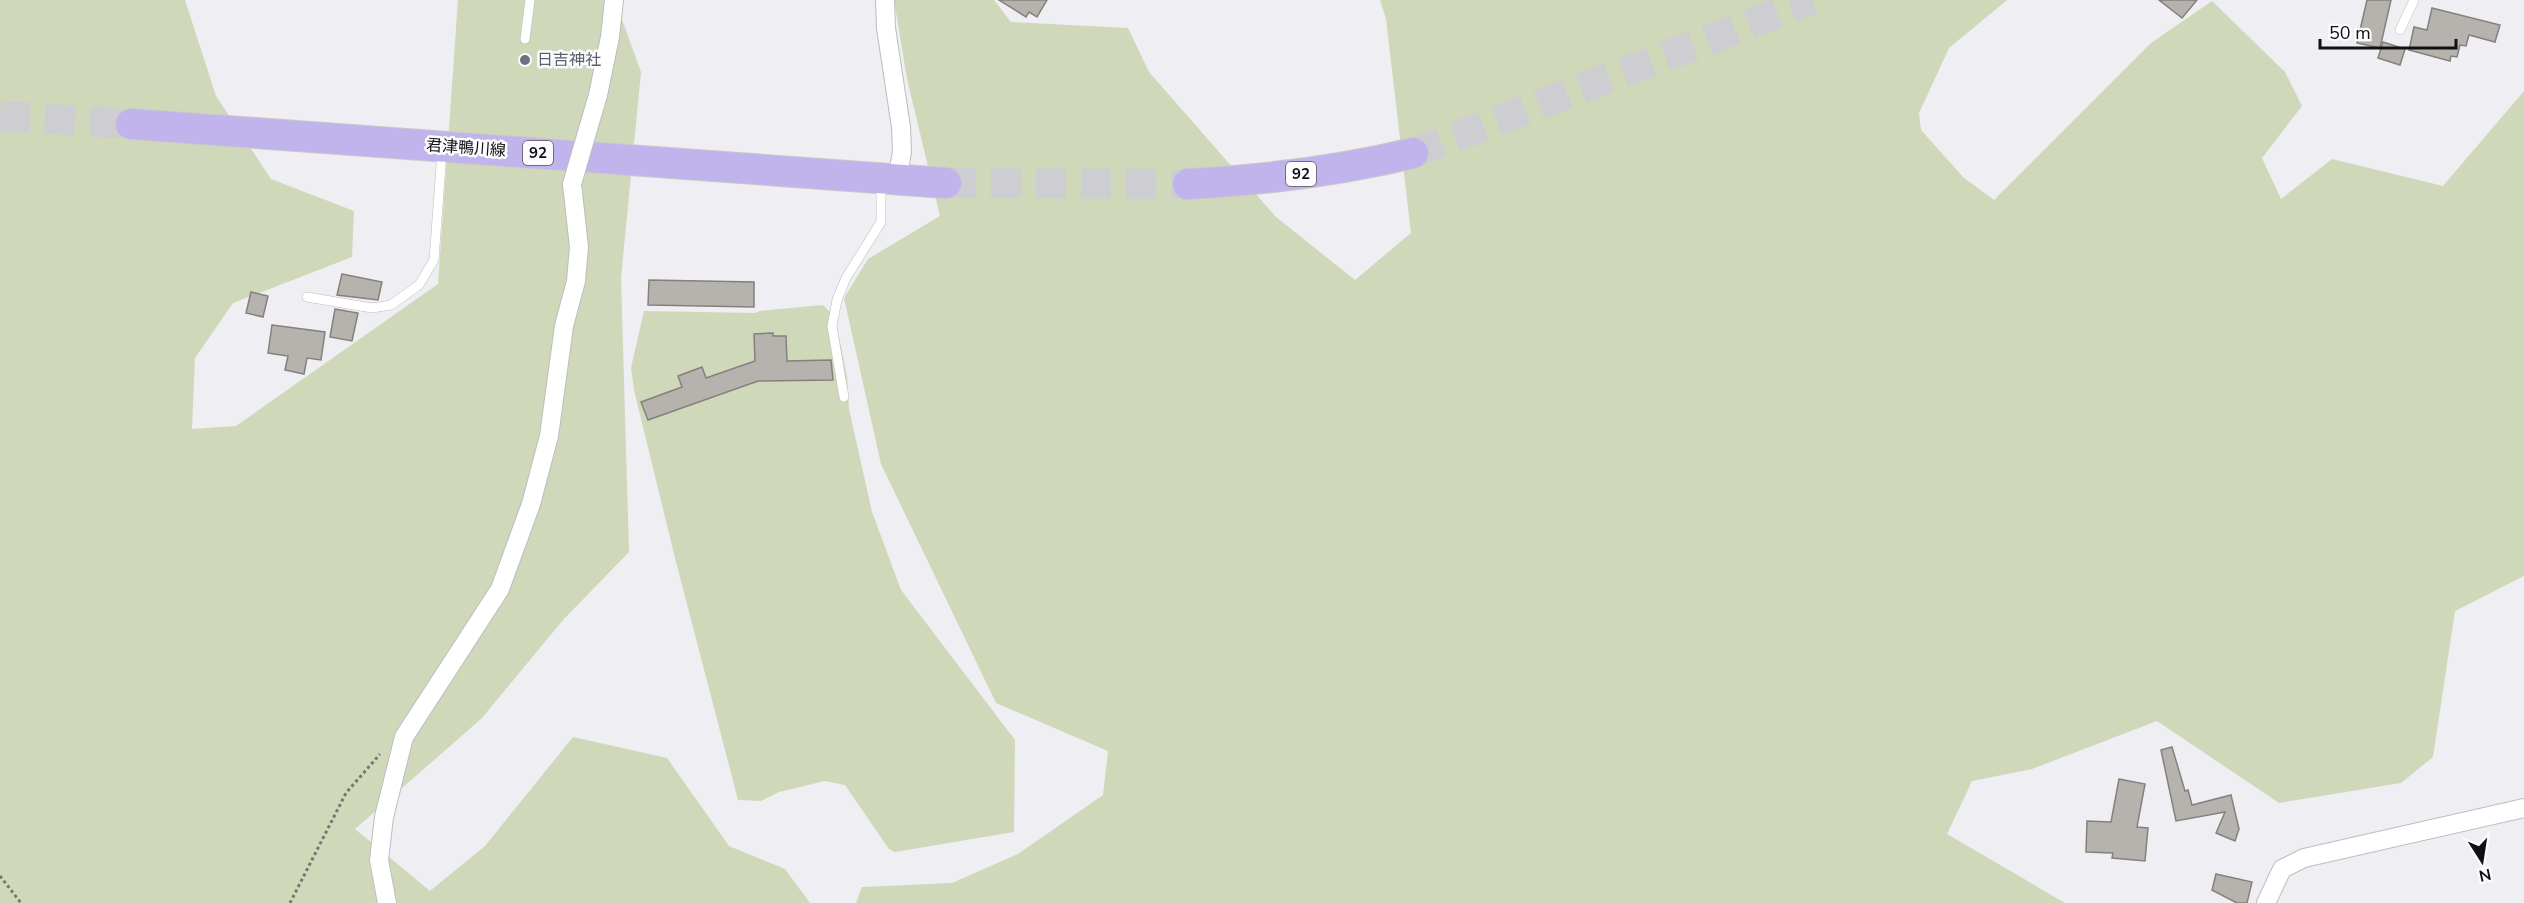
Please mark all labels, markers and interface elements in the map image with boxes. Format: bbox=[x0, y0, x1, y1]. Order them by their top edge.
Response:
scale bar bbox=[2320, 12, 2456, 50]
text: 50 m bbox=[2329, 21, 2371, 45]
place label: 日吉神社 bbox=[537, 49, 601, 71]
marker: 日吉神社 bbox=[518, 53, 532, 67]
street label: 君津鴨川線 bbox=[425, 134, 507, 162]
road number: 92 bbox=[523, 141, 553, 165]
road number: 92 bbox=[1286, 162, 1316, 186]
north arrow bbox=[2452, 831, 2512, 891]
text: N bbox=[2477, 863, 2493, 887]

